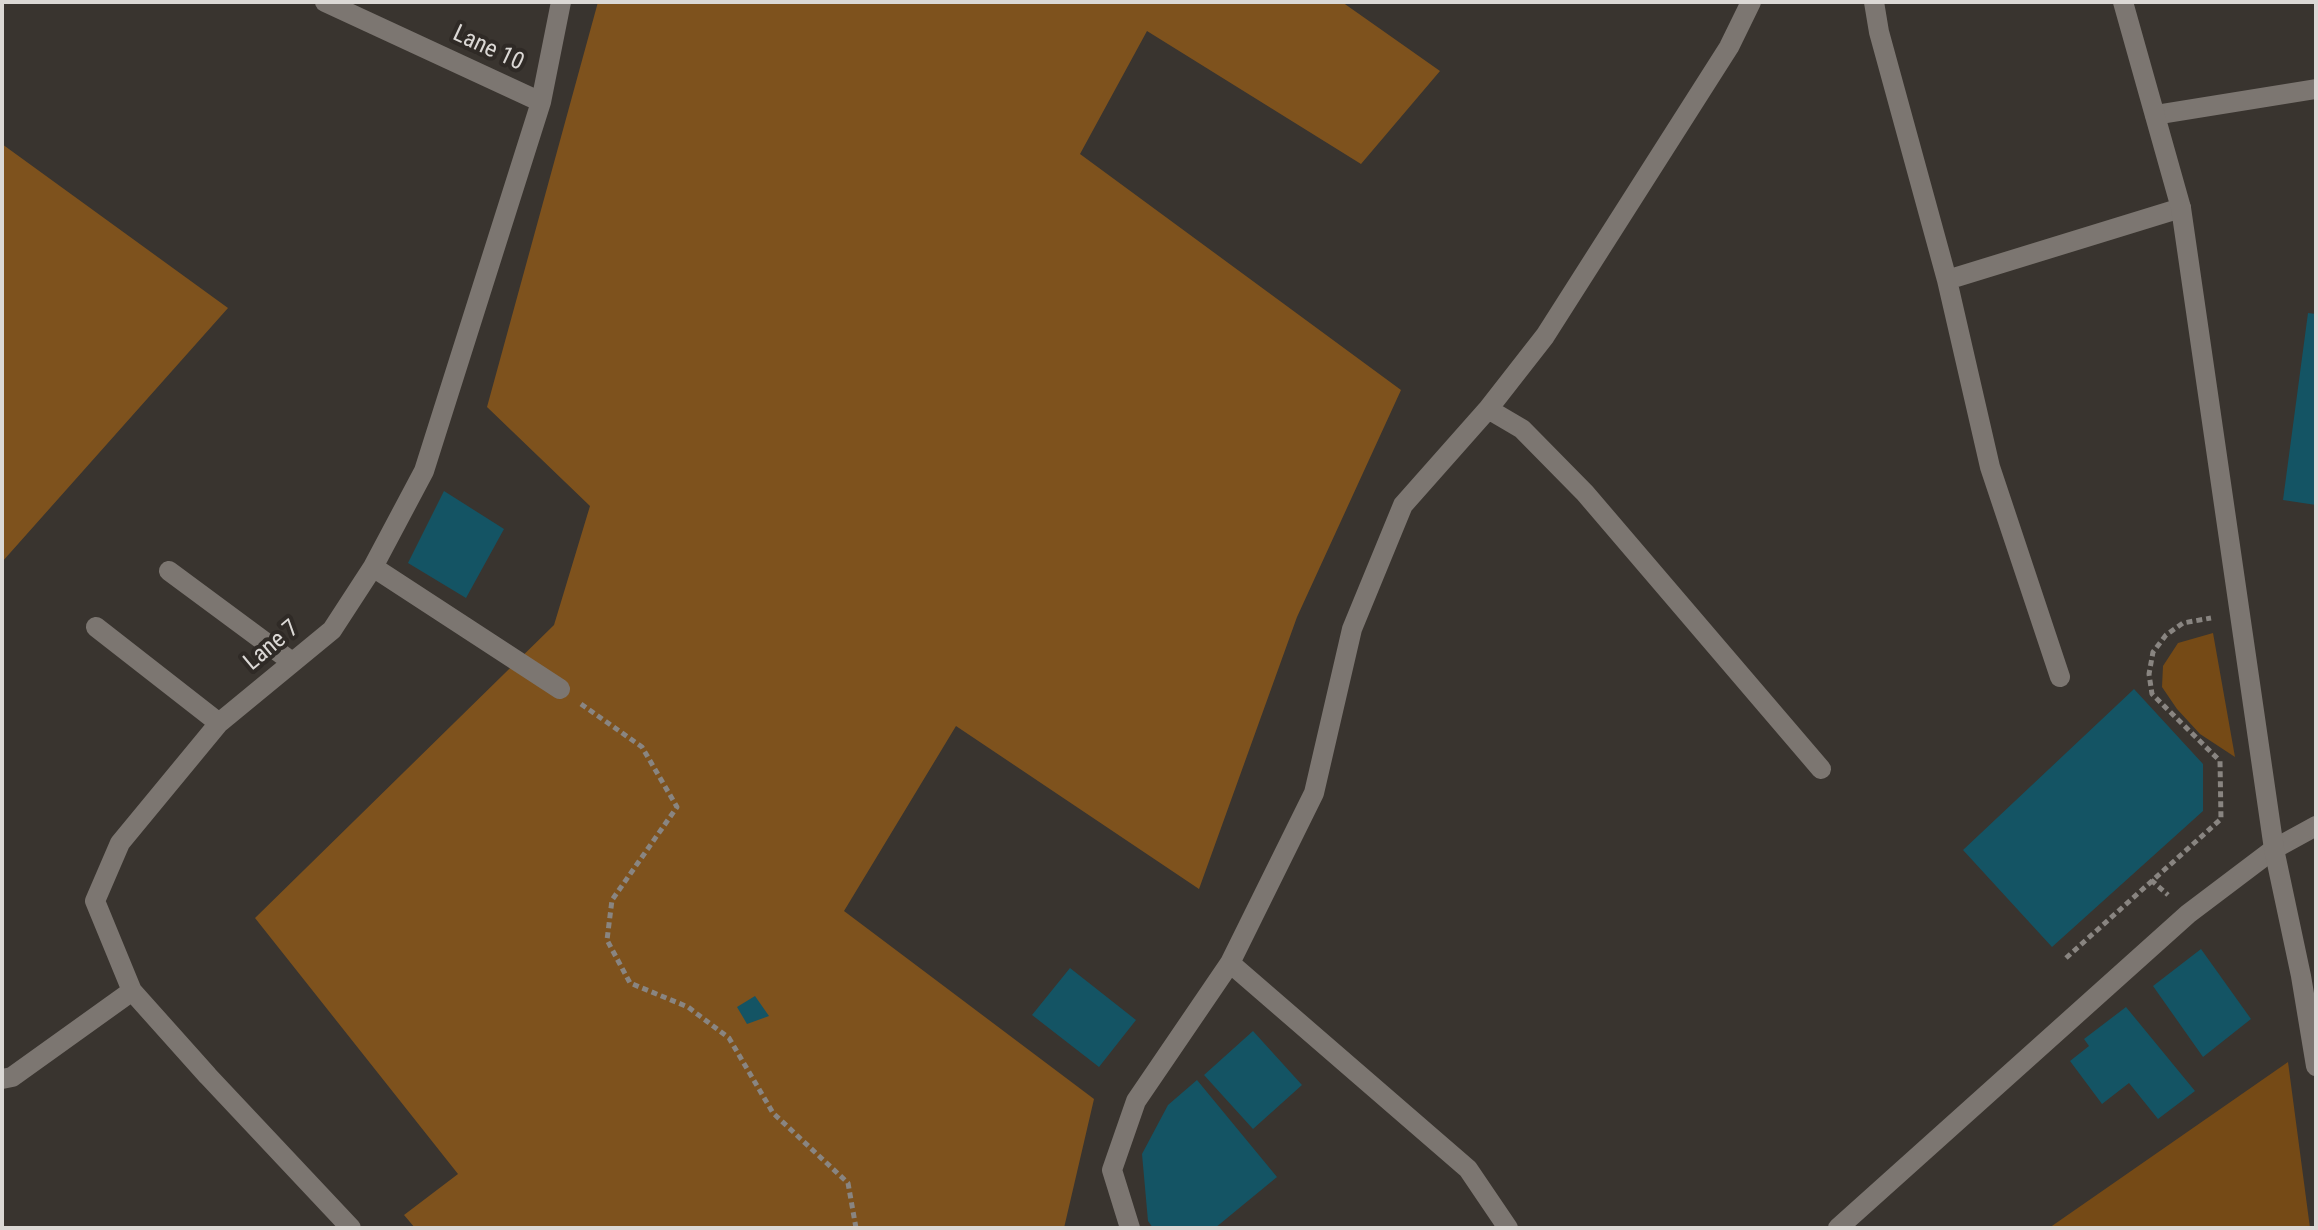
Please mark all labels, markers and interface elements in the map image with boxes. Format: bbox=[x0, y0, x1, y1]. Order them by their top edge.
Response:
street label: Lane 10 bbox=[448, 20, 528, 78]
street label: Lane 7 bbox=[239, 615, 305, 677]

